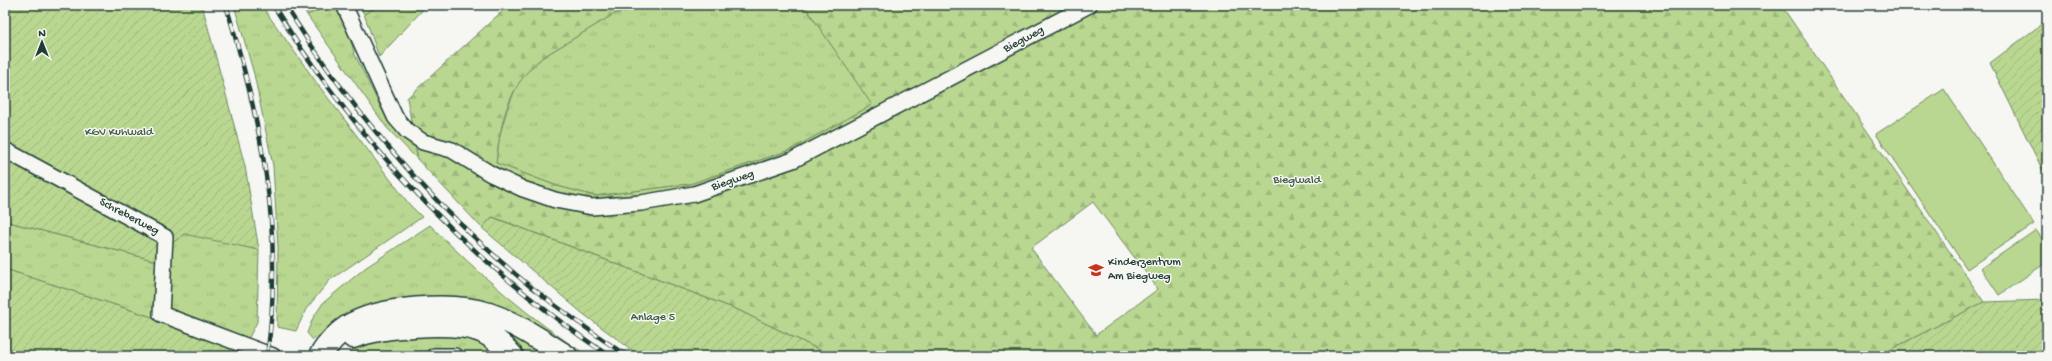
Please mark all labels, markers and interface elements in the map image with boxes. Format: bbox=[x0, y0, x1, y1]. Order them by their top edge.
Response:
north arrow bbox=[22, 22, 62, 62]
street label: Biegweg bbox=[1000, 23, 1047, 57]
text: N bbox=[38, 28, 46, 40]
park label: KGV Kuhwald bbox=[85, 126, 154, 140]
street label: Biegweg bbox=[709, 167, 756, 195]
park label: Biegwald bbox=[1272, 174, 1322, 188]
street label: Schreberweg bbox=[97, 195, 161, 239]
place label: Kinderzentrum Am Biegweg bbox=[1108, 256, 1181, 284]
school or university icon: Kinderzentrum Am Biegweg bbox=[1087, 261, 1105, 279]
park label: Anlage 5 bbox=[631, 311, 675, 325]

